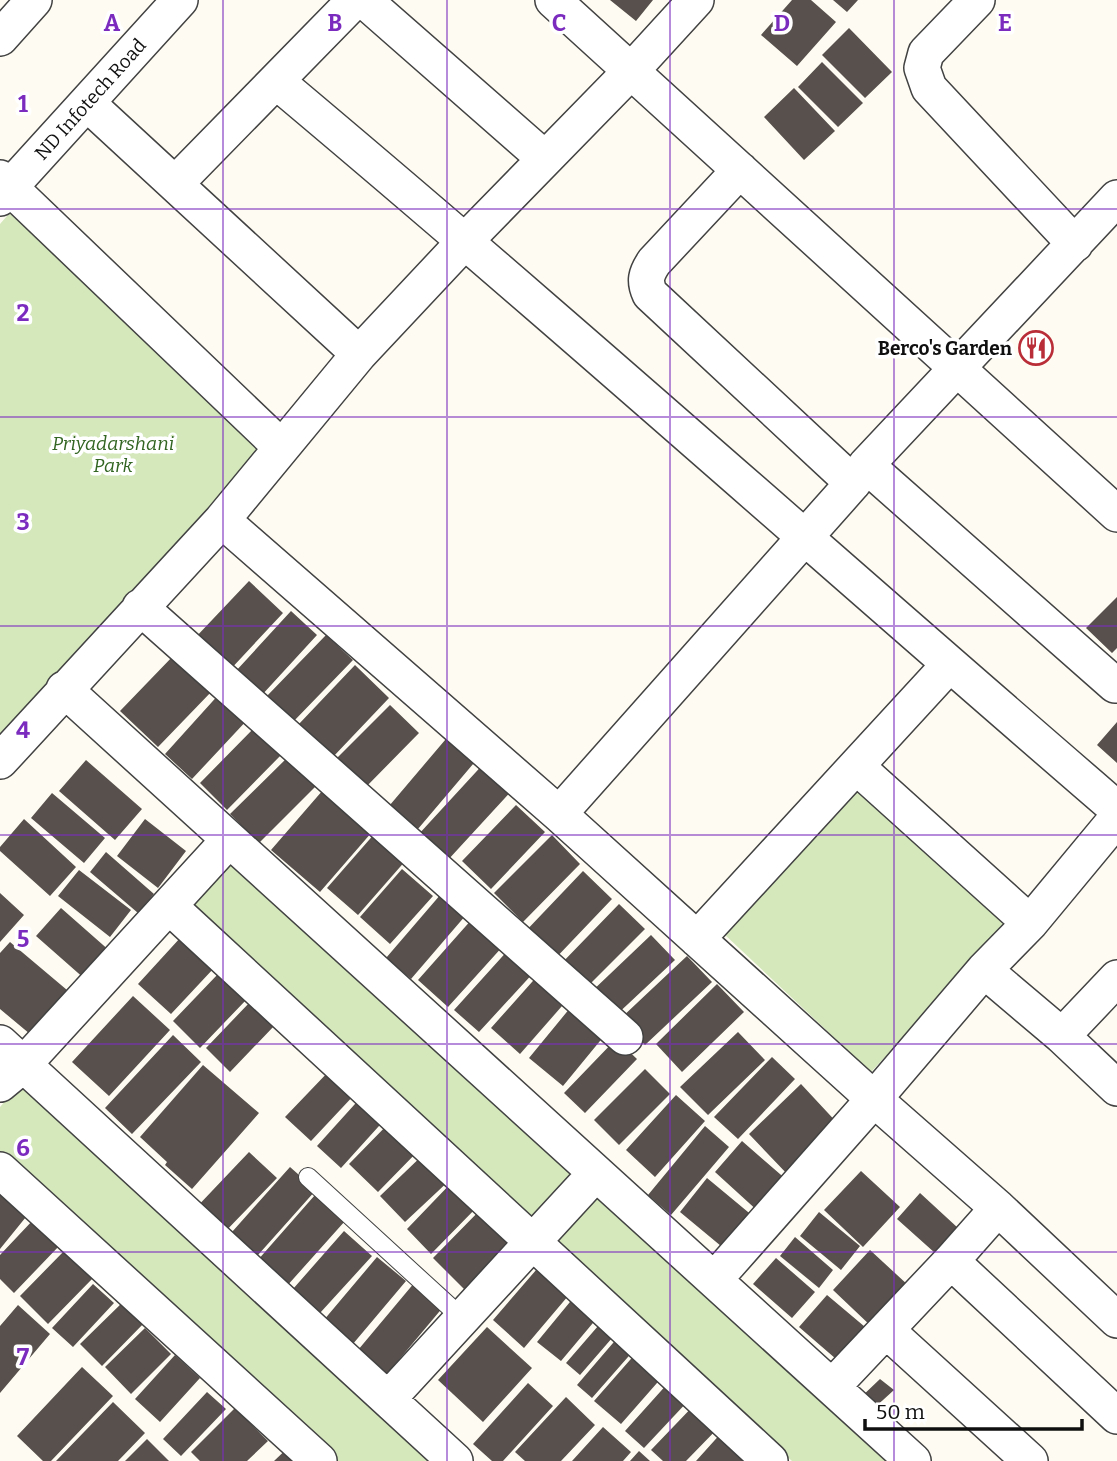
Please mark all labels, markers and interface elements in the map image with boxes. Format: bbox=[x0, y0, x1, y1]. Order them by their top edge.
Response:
text: A bbox=[104, 9, 121, 37]
text: B bbox=[328, 9, 342, 37]
text: C bbox=[552, 9, 566, 37]
text: D bbox=[774, 9, 790, 37]
text: E bbox=[998, 9, 1012, 37]
street label: ND Infotech Road bbox=[30, 34, 151, 165]
text: 1 bbox=[18, 90, 28, 118]
text: 2 bbox=[17, 299, 30, 327]
restaurant icon: Berco's Garden bbox=[1017, 329, 1055, 367]
place label: Berco's Garden bbox=[878, 337, 1013, 360]
park label: Priyadarshani Park bbox=[52, 432, 174, 477]
text: 3 bbox=[16, 508, 30, 536]
text: 4 bbox=[16, 716, 30, 744]
text: 5 bbox=[17, 925, 29, 953]
text: 6 bbox=[16, 1134, 30, 1162]
text: 7 bbox=[17, 1343, 30, 1371]
scale bar bbox=[865, 1388, 1082, 1432]
text: 50 m bbox=[876, 1399, 925, 1425]

